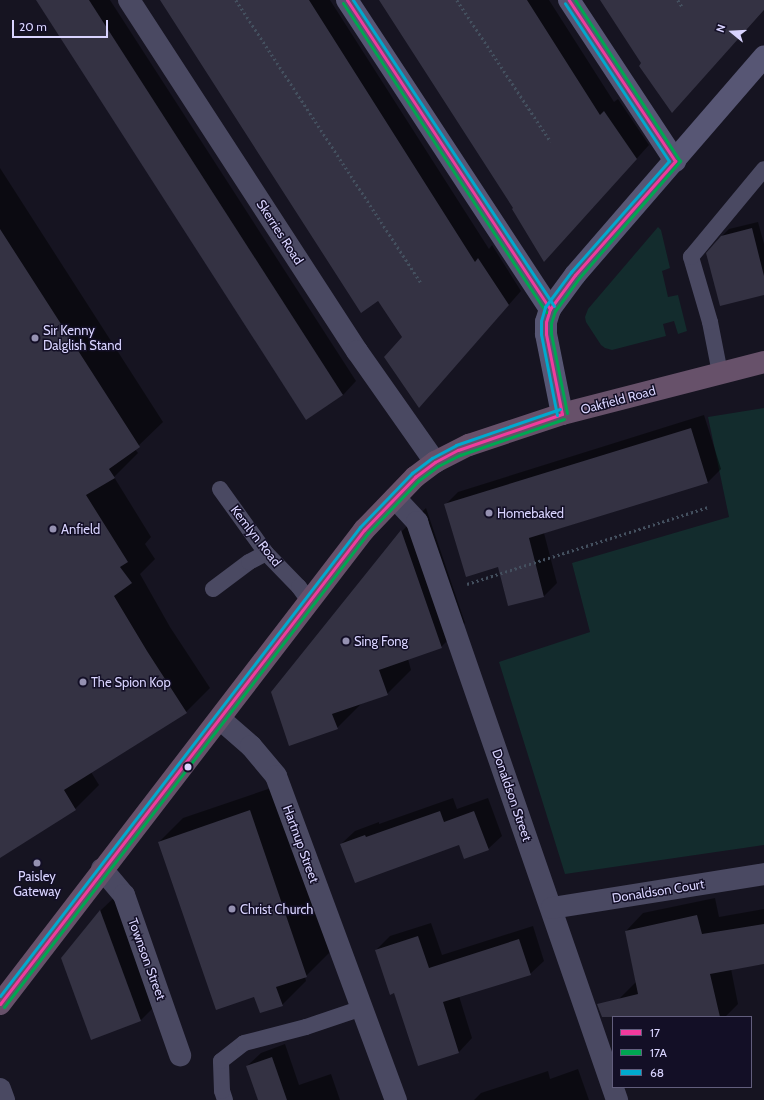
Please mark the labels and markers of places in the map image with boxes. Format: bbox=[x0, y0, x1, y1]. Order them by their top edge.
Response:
place label: Sir Kenny Dalglish Stand bbox=[43, 323, 122, 354]
marker: Sir Kenny Dalglish Stand bbox=[30, 333, 40, 343]
place label: Homebaked bbox=[497, 505, 564, 521]
marker: Homebaked bbox=[484, 508, 494, 518]
place label: Anfield bbox=[61, 521, 100, 537]
marker: Anfield bbox=[48, 524, 58, 534]
place label: Sing Fong bbox=[354, 633, 408, 649]
marker: Sing Fong bbox=[341, 636, 351, 646]
place label: The Spion Kop bbox=[91, 674, 171, 690]
marker: The Spion Kop bbox=[78, 677, 88, 687]
unlabelled marker bbox=[183, 762, 193, 772]
marker: Paisley Gateway bbox=[32, 858, 42, 868]
place label: Paisley Gateway bbox=[13, 869, 61, 900]
place label: Christ Church bbox=[240, 901, 313, 917]
marker: Christ Church bbox=[227, 904, 237, 914]

